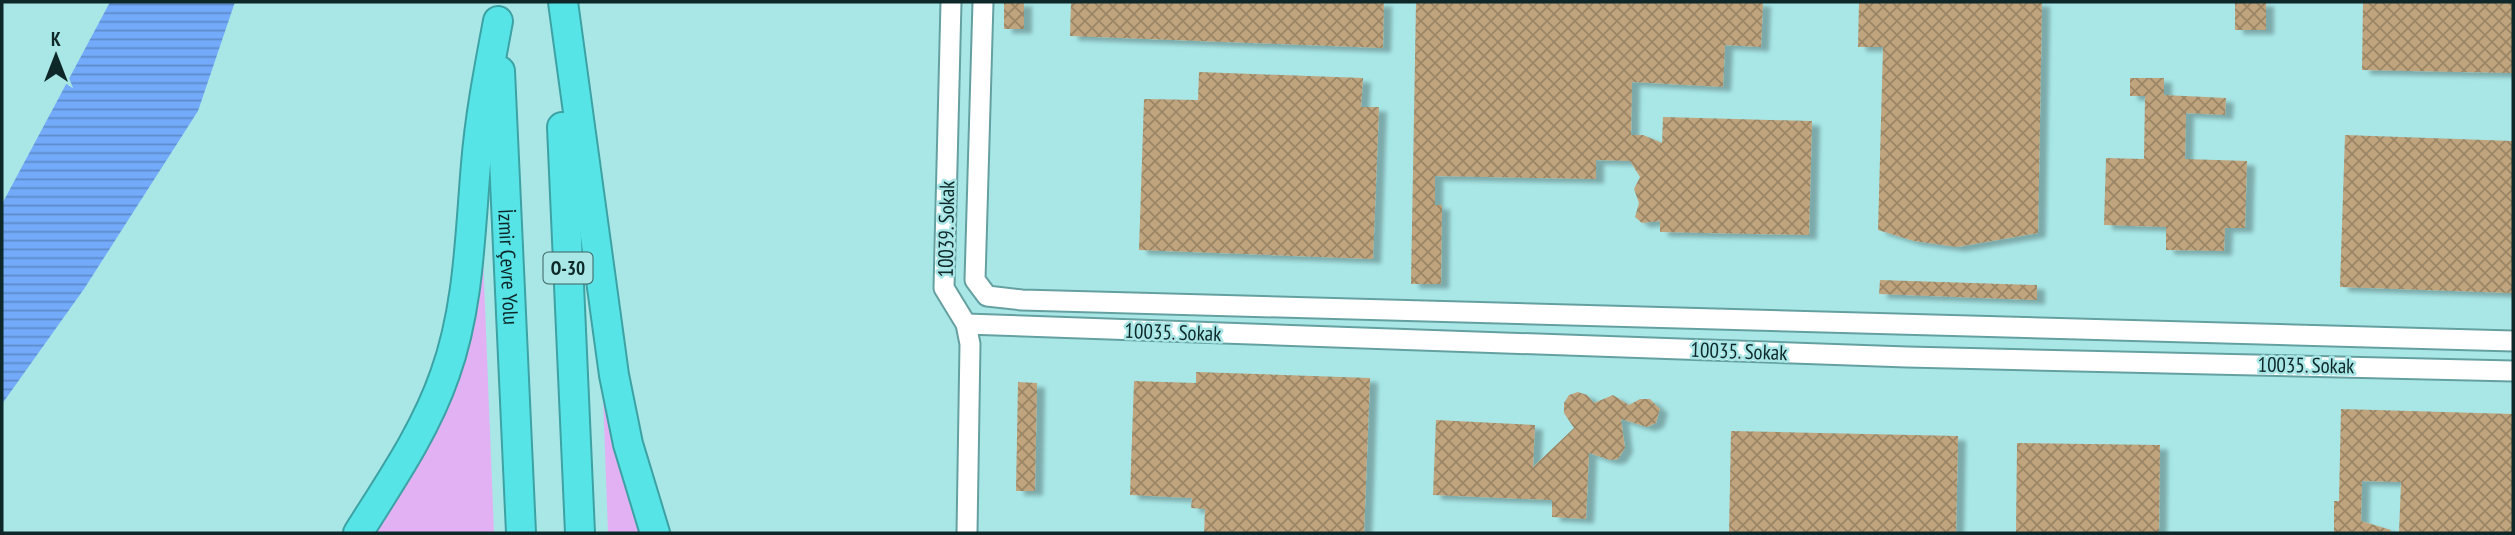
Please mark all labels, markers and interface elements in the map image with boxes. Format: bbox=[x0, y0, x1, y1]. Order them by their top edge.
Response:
north arrow bbox=[21, 21, 91, 91]
text: K bbox=[51, 27, 61, 51]
street label: 10039. Sokak bbox=[932, 180, 960, 278]
street label: İzmir Çevre Yolu bbox=[493, 208, 525, 325]
road number: O-30 bbox=[544, 252, 592, 284]
street label: 10035. Sokak bbox=[1124, 317, 1222, 347]
street label: 10035. Sokak bbox=[1690, 336, 1788, 366]
street label: 10035. Sokak bbox=[2257, 351, 2355, 379]

